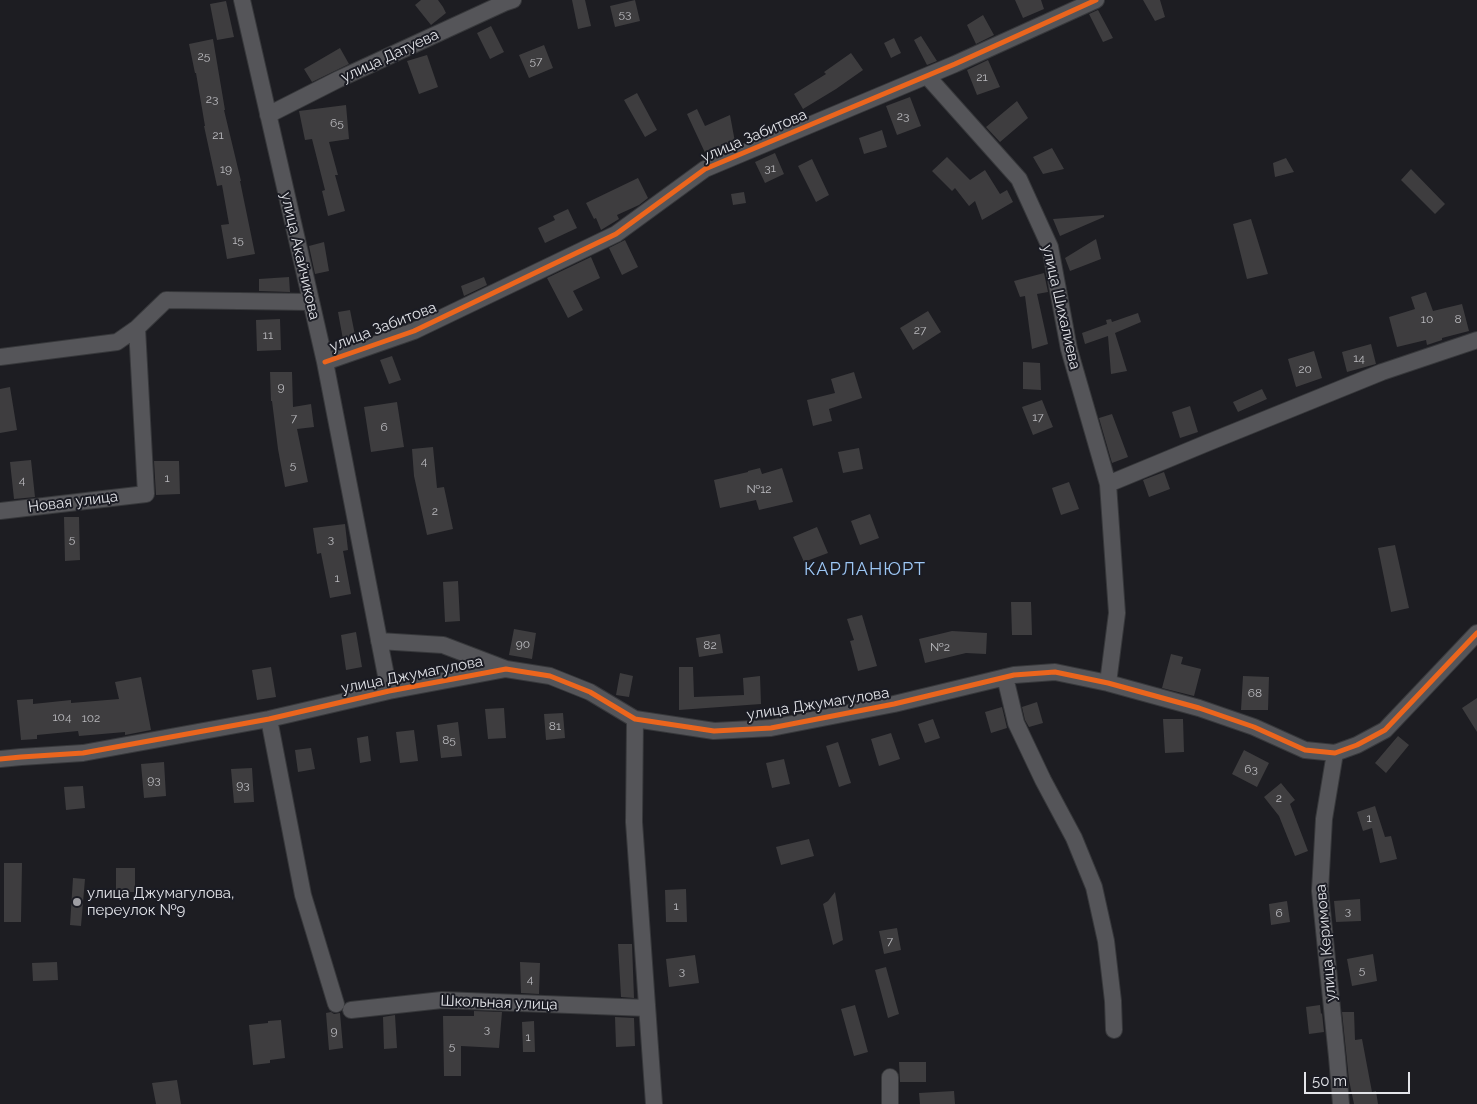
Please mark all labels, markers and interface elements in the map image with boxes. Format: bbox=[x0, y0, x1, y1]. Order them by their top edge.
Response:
house number: 53 bbox=[619, 7, 631, 21]
street label: улица Датуева bbox=[338, 26, 442, 86]
house number: 25 bbox=[198, 49, 210, 63]
house number: 57 bbox=[530, 54, 542, 68]
house number: 21 bbox=[976, 70, 988, 84]
house number: 23 bbox=[206, 92, 218, 106]
street label: улица Забитова bbox=[699, 106, 809, 166]
house number: 23 bbox=[897, 109, 909, 123]
house number: 65 bbox=[330, 116, 344, 130]
house number: 21 bbox=[212, 128, 224, 142]
house number: 31 bbox=[764, 161, 776, 175]
house number: 19 bbox=[220, 162, 232, 176]
street label: улица Акайчикова bbox=[277, 190, 323, 322]
house number: 15 bbox=[232, 233, 244, 247]
street label: улица Шихалиева bbox=[1038, 243, 1084, 371]
street label: улица Забитова bbox=[327, 298, 439, 356]
house number: 10 bbox=[1421, 312, 1433, 326]
house number: 8 bbox=[1454, 312, 1462, 326]
house number: 27 bbox=[914, 323, 926, 337]
house number: 11 bbox=[263, 328, 273, 342]
house number: 14 bbox=[1353, 351, 1365, 365]
house number: 20 bbox=[1298, 362, 1312, 376]
house number: 9 bbox=[277, 380, 285, 394]
house number: 17 bbox=[1032, 410, 1044, 424]
house number: 7 bbox=[291, 411, 297, 425]
house number: 6 bbox=[380, 420, 388, 434]
house number: 4 bbox=[421, 454, 427, 468]
house number: 5 bbox=[290, 458, 296, 472]
house number: 1 bbox=[164, 471, 170, 485]
house number: 4 bbox=[19, 473, 25, 487]
house number: №12 bbox=[746, 482, 772, 496]
street label: Новая улица bbox=[27, 488, 119, 516]
house number: 2 bbox=[432, 504, 438, 518]
house number: 5 bbox=[69, 532, 75, 546]
house number: 3 bbox=[328, 532, 334, 546]
district label: КАРЛАНЮРТ bbox=[803, 559, 927, 581]
house number: 1 bbox=[334, 571, 340, 585]
house number: 90 bbox=[516, 637, 530, 651]
house number: 82 bbox=[703, 638, 717, 652]
house number: №2 bbox=[930, 640, 950, 654]
street label: улица Джумагулова bbox=[340, 652, 484, 698]
street label: улица Джумагулова bbox=[745, 684, 891, 724]
house number: 68 bbox=[1248, 686, 1262, 700]
house number: 104 bbox=[52, 710, 72, 724]
house number: 102 bbox=[82, 711, 100, 725]
house number: 81 bbox=[549, 719, 561, 733]
house number: 85 bbox=[442, 733, 456, 747]
house number: 63 bbox=[1244, 762, 1258, 776]
house number: 93 bbox=[147, 773, 161, 787]
house number: 93 bbox=[236, 778, 250, 792]
house number: 2 bbox=[1276, 791, 1282, 805]
house number: 1 bbox=[1366, 811, 1372, 825]
street label: улица Керимова bbox=[1312, 883, 1340, 1003]
place label: улица Джумагулова, переулок №9 bbox=[87, 884, 234, 919]
marker: улица Джумагулова, переулок №9 bbox=[71, 896, 83, 908]
house number: 1 bbox=[673, 899, 679, 913]
house number: 3 bbox=[1345, 904, 1351, 918]
house number: 6 bbox=[1275, 906, 1283, 920]
house number: 7 bbox=[887, 934, 893, 948]
house number: 5 bbox=[1359, 963, 1365, 977]
house number: 3 bbox=[679, 964, 685, 978]
house number: 4 bbox=[527, 972, 533, 986]
street label: Школьная улица bbox=[440, 992, 558, 1014]
house number: 3 bbox=[484, 1022, 490, 1036]
house number: 9 bbox=[330, 1024, 338, 1038]
house number: 1 bbox=[525, 1030, 531, 1044]
house number: 5 bbox=[449, 1039, 455, 1053]
scale bar bbox=[1307, 1062, 1413, 1094]
text: 50 m bbox=[1312, 1072, 1347, 1090]

